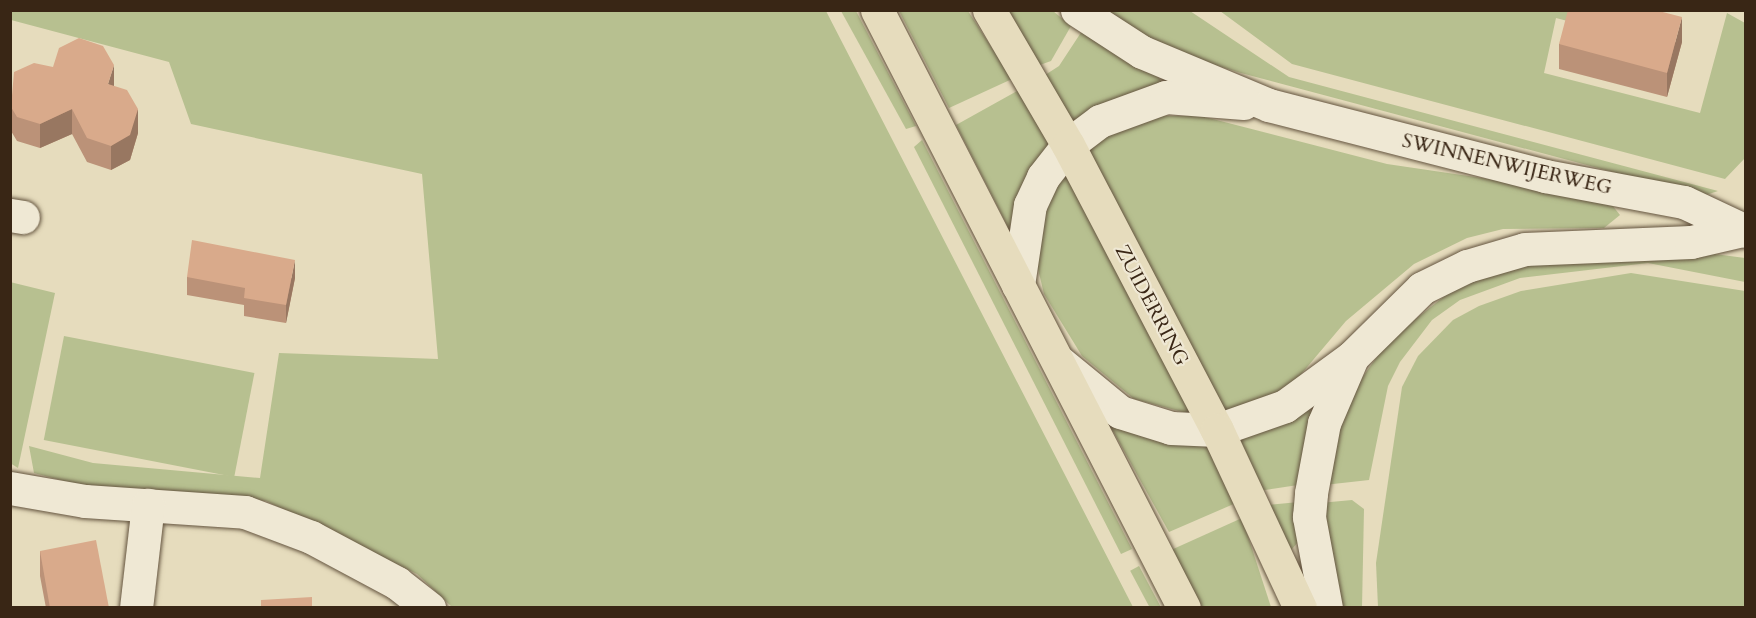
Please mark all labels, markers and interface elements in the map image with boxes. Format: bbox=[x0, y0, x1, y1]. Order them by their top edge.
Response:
street label: SWINNENWIJERWEG bbox=[1400, 128, 1614, 200]
street label: ZUIDERRING bbox=[1110, 240, 1194, 370]

